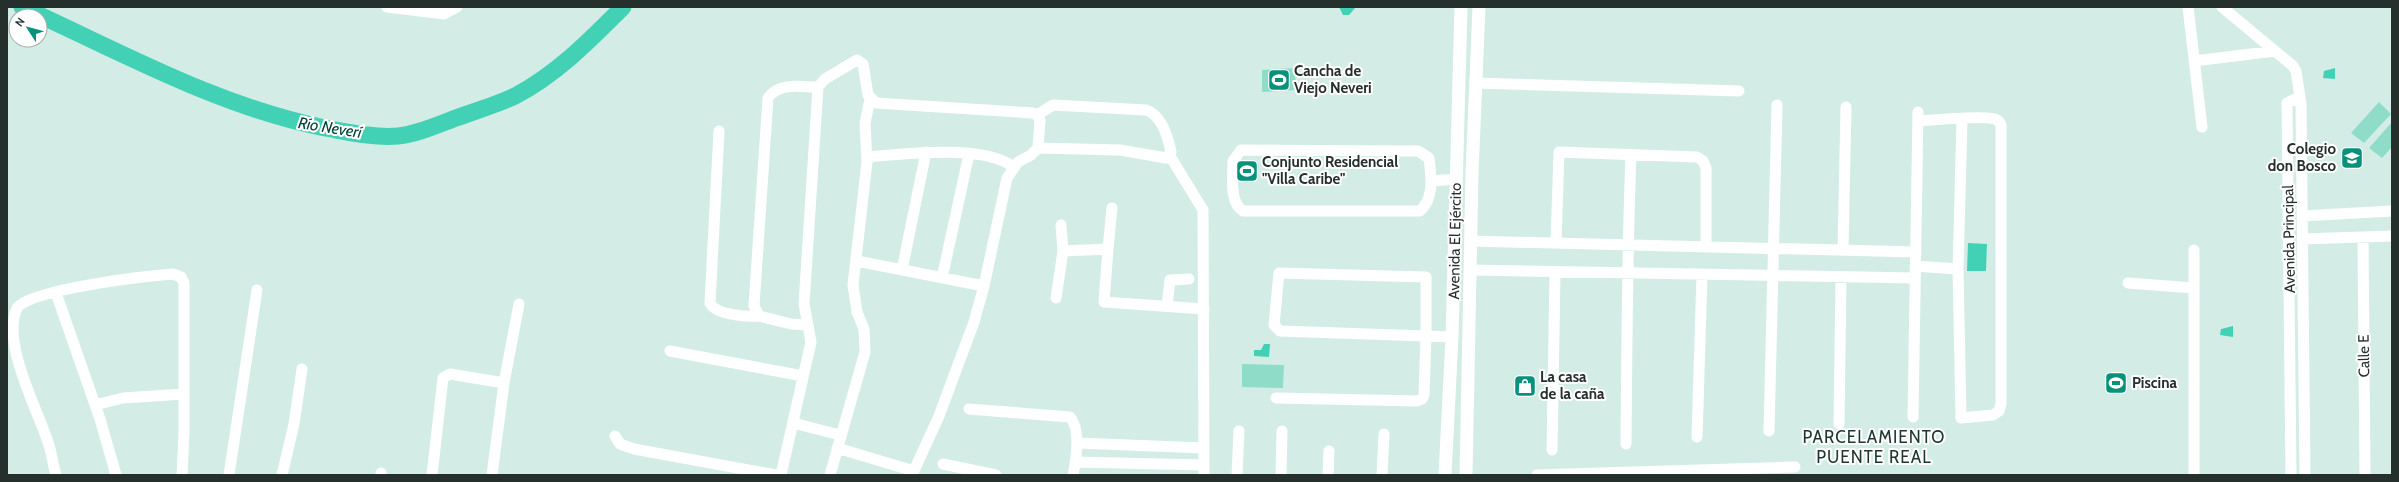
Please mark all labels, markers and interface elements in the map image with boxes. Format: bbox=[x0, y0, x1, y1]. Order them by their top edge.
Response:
north arrow bbox=[8, 8, 48, 48]
text: N bbox=[12, 15, 28, 29]
place label: Cancha de Viejo Neveri bbox=[1294, 62, 1372, 97]
sports icon: Cancha de Viejo Neveri bbox=[1266, 67, 1292, 93]
water label: Río Neverí bbox=[297, 113, 365, 142]
place label: Colegio don Bosco bbox=[2268, 140, 2336, 175]
school or university icon: Colegio don Bosco bbox=[2339, 145, 2365, 171]
place label: Conjunto Residencial "Villa Caribe" bbox=[1262, 153, 1398, 188]
sports icon: Conjunto Residencial "Villa Caribe" bbox=[1234, 158, 1260, 184]
street label: Avenida El Ejército bbox=[1445, 183, 1465, 299]
street label: Avenida Principal bbox=[2279, 184, 2299, 293]
street label: Calle E bbox=[2355, 334, 2373, 378]
place label: La casa de la caña bbox=[1540, 368, 1605, 403]
sports icon: Piscina bbox=[2103, 370, 2129, 396]
shop icon: La casa de la caña bbox=[1512, 373, 1538, 399]
place label: Piscina bbox=[2132, 374, 2177, 392]
district label: PARCELAMIENTO PUENTE REAL bbox=[1803, 427, 1945, 467]

